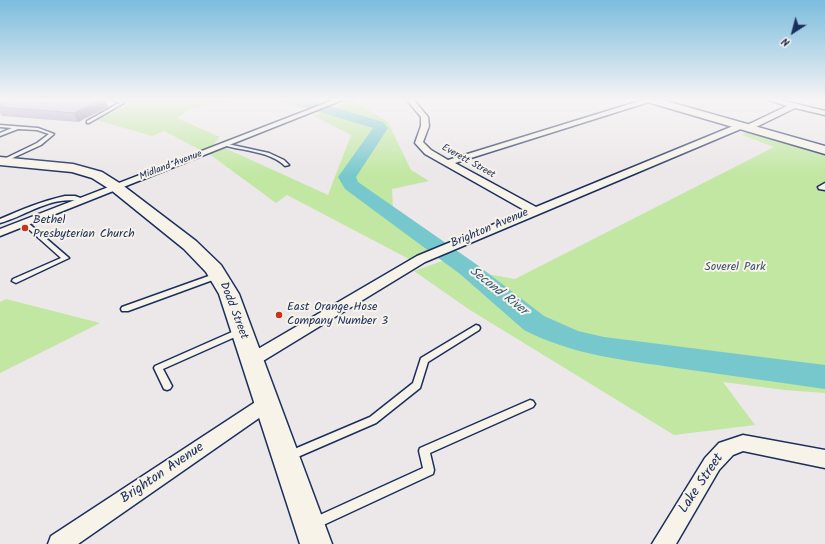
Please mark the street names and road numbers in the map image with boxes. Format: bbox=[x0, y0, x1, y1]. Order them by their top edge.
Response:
street label: Everett Street bbox=[439, 142, 497, 182]
street label: Midland Avenue bbox=[138, 149, 204, 183]
street label: Brighton Avenue bbox=[449, 206, 531, 252]
street label: Dodd Street bbox=[215, 280, 251, 342]
street label: Brighton Avenue bbox=[118, 440, 208, 508]
street label: Lake Street bbox=[676, 451, 728, 517]

